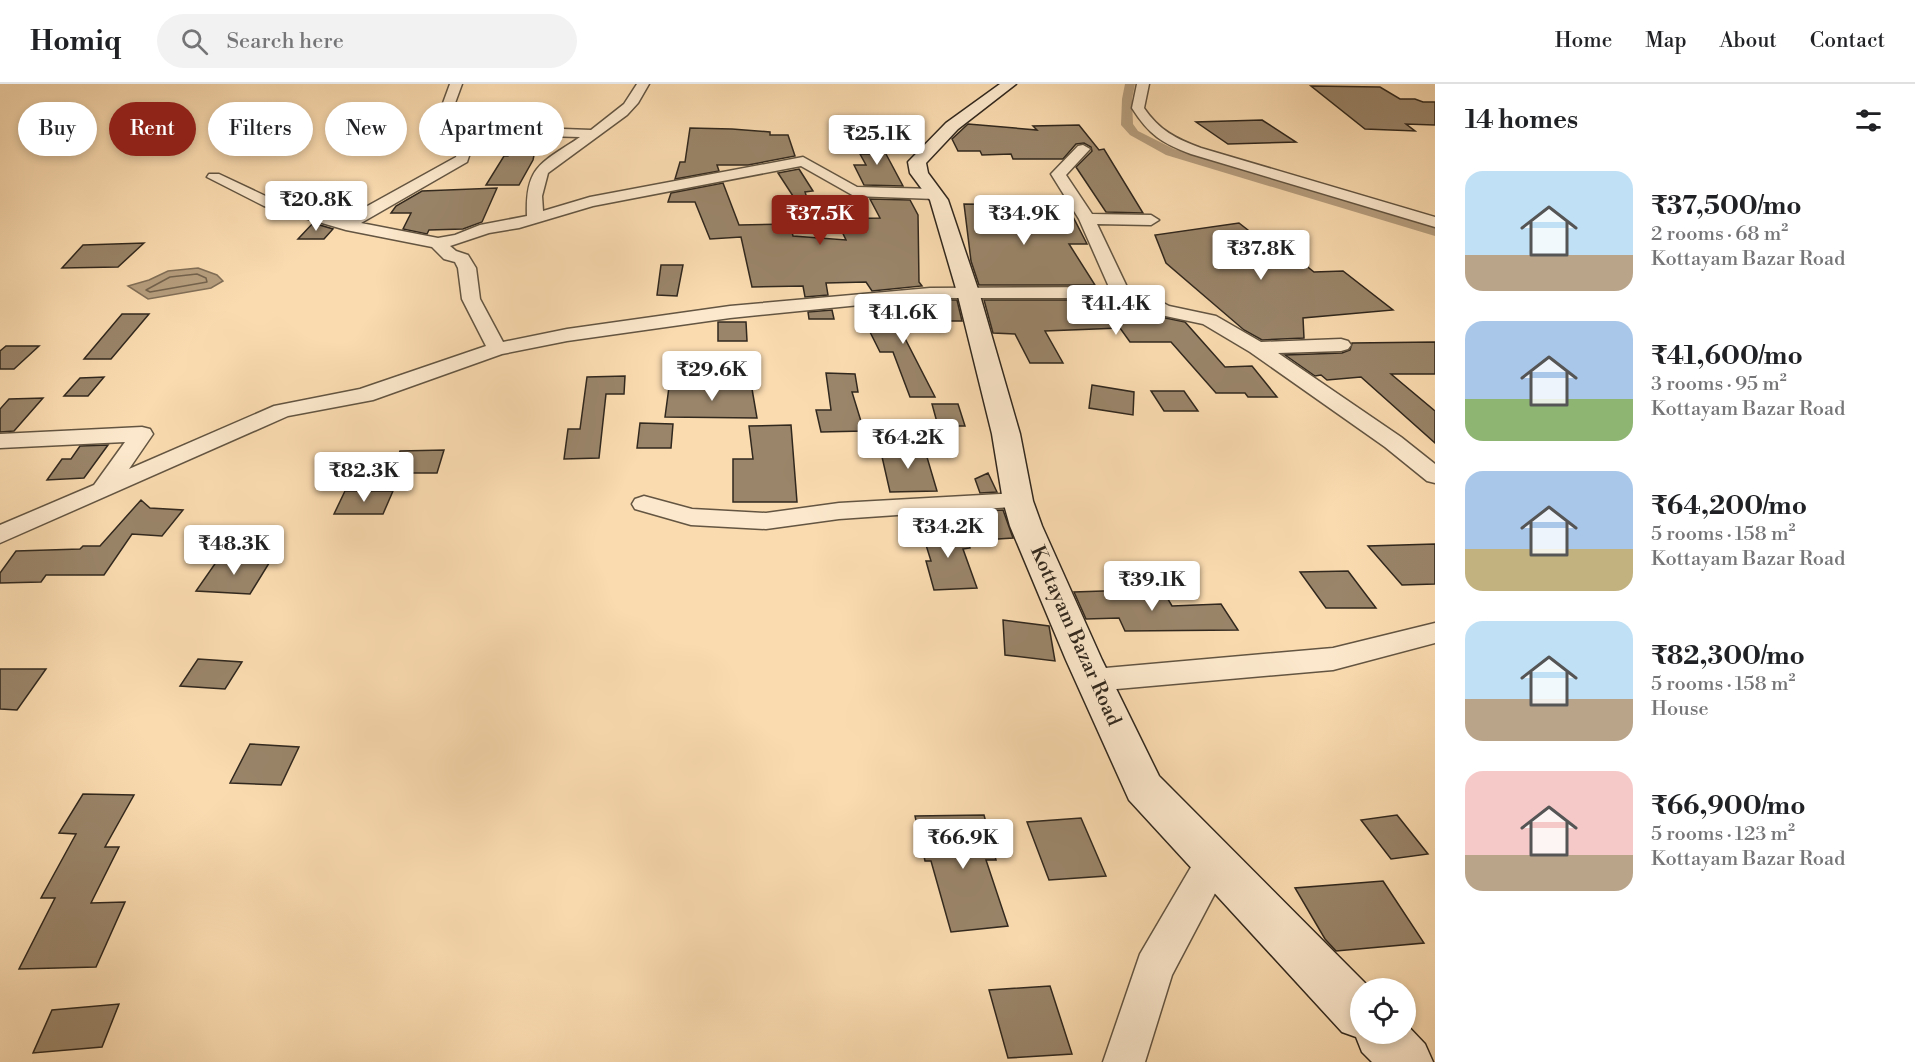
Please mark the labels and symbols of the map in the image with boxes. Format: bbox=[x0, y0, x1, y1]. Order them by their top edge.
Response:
pin: ₹25.1K bbox=[828, 115, 926, 166]
pin: ₹20.8K bbox=[267, 181, 365, 232]
pin: ₹37.5K bbox=[771, 195, 869, 246]
pin: ₹34.9K bbox=[975, 195, 1073, 246]
pin: ₹37.8K bbox=[1212, 230, 1310, 281]
pin: ₹41.4K bbox=[1067, 285, 1165, 336]
pin: ₹41.6K bbox=[854, 294, 952, 345]
pin: ₹29.6K bbox=[663, 351, 761, 402]
pin: ₹64.2K bbox=[859, 419, 957, 470]
pin: ₹82.3K bbox=[315, 452, 413, 503]
pin: ₹34.2K bbox=[899, 508, 997, 559]
pin: ₹48.3K bbox=[185, 525, 283, 576]
street label: Kottayam Bazar Road bbox=[1024, 542, 1126, 730]
pin: ₹39.1K bbox=[1103, 561, 1201, 612]
pin: ₹66.9K bbox=[914, 819, 1012, 870]

